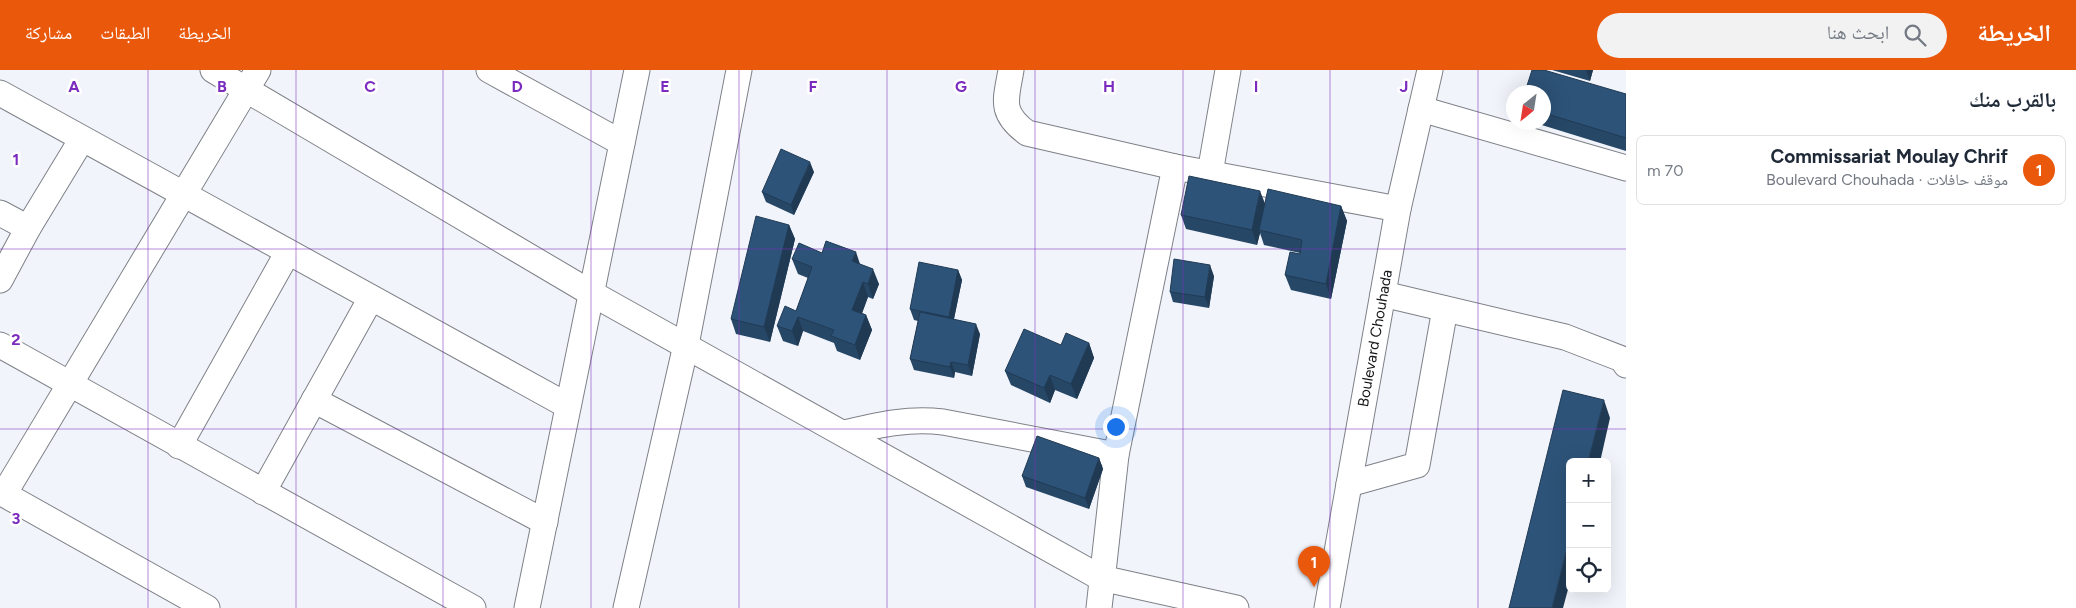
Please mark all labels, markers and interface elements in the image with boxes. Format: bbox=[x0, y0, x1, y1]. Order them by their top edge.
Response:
search box bbox=[1597, 13, 1947, 58]
text: الخريطة bbox=[1977, 18, 2051, 47]
text: ابحث هنا bbox=[1827, 21, 1889, 44]
icon: search bbox=[1901, 21, 1929, 49]
text: مشاركة bbox=[25, 22, 72, 44]
text: الطبقات bbox=[100, 22, 150, 44]
text: الخريطة bbox=[178, 22, 231, 44]
text: A bbox=[68, 77, 80, 96]
text: B bbox=[217, 77, 227, 96]
text: C bbox=[364, 77, 376, 96]
text: D bbox=[511, 77, 523, 96]
text: E bbox=[660, 77, 670, 96]
text: F bbox=[809, 77, 818, 96]
text: G bbox=[955, 77, 967, 96]
text: H bbox=[1103, 77, 1115, 96]
text: I bbox=[1254, 77, 1258, 96]
text: J bbox=[1400, 77, 1408, 96]
north arrow bbox=[1506, 85, 1551, 130]
text: بالقرب منك bbox=[1969, 87, 2056, 112]
text: Commissariat Moulay Chrif bbox=[1770, 145, 2008, 168]
text: 1 bbox=[13, 150, 19, 169]
text: 70 m bbox=[1647, 161, 1683, 180]
text: 1 bbox=[2036, 161, 2042, 180]
text: موقف حافلات · Boulevard Chouhada bbox=[1766, 170, 2008, 189]
street label: Boulevard Chouhada bbox=[1354, 268, 1396, 408]
text: 2 bbox=[11, 330, 21, 349]
your location bbox=[1103, 414, 1129, 440]
map controls bbox=[1566, 458, 1611, 593]
button: + bbox=[1566, 458, 1611, 503]
button: − bbox=[1566, 503, 1611, 548]
text: 3 bbox=[12, 509, 21, 528]
pin: 1 bbox=[1298, 546, 1330, 587]
button: locate bbox=[1566, 548, 1611, 593]

